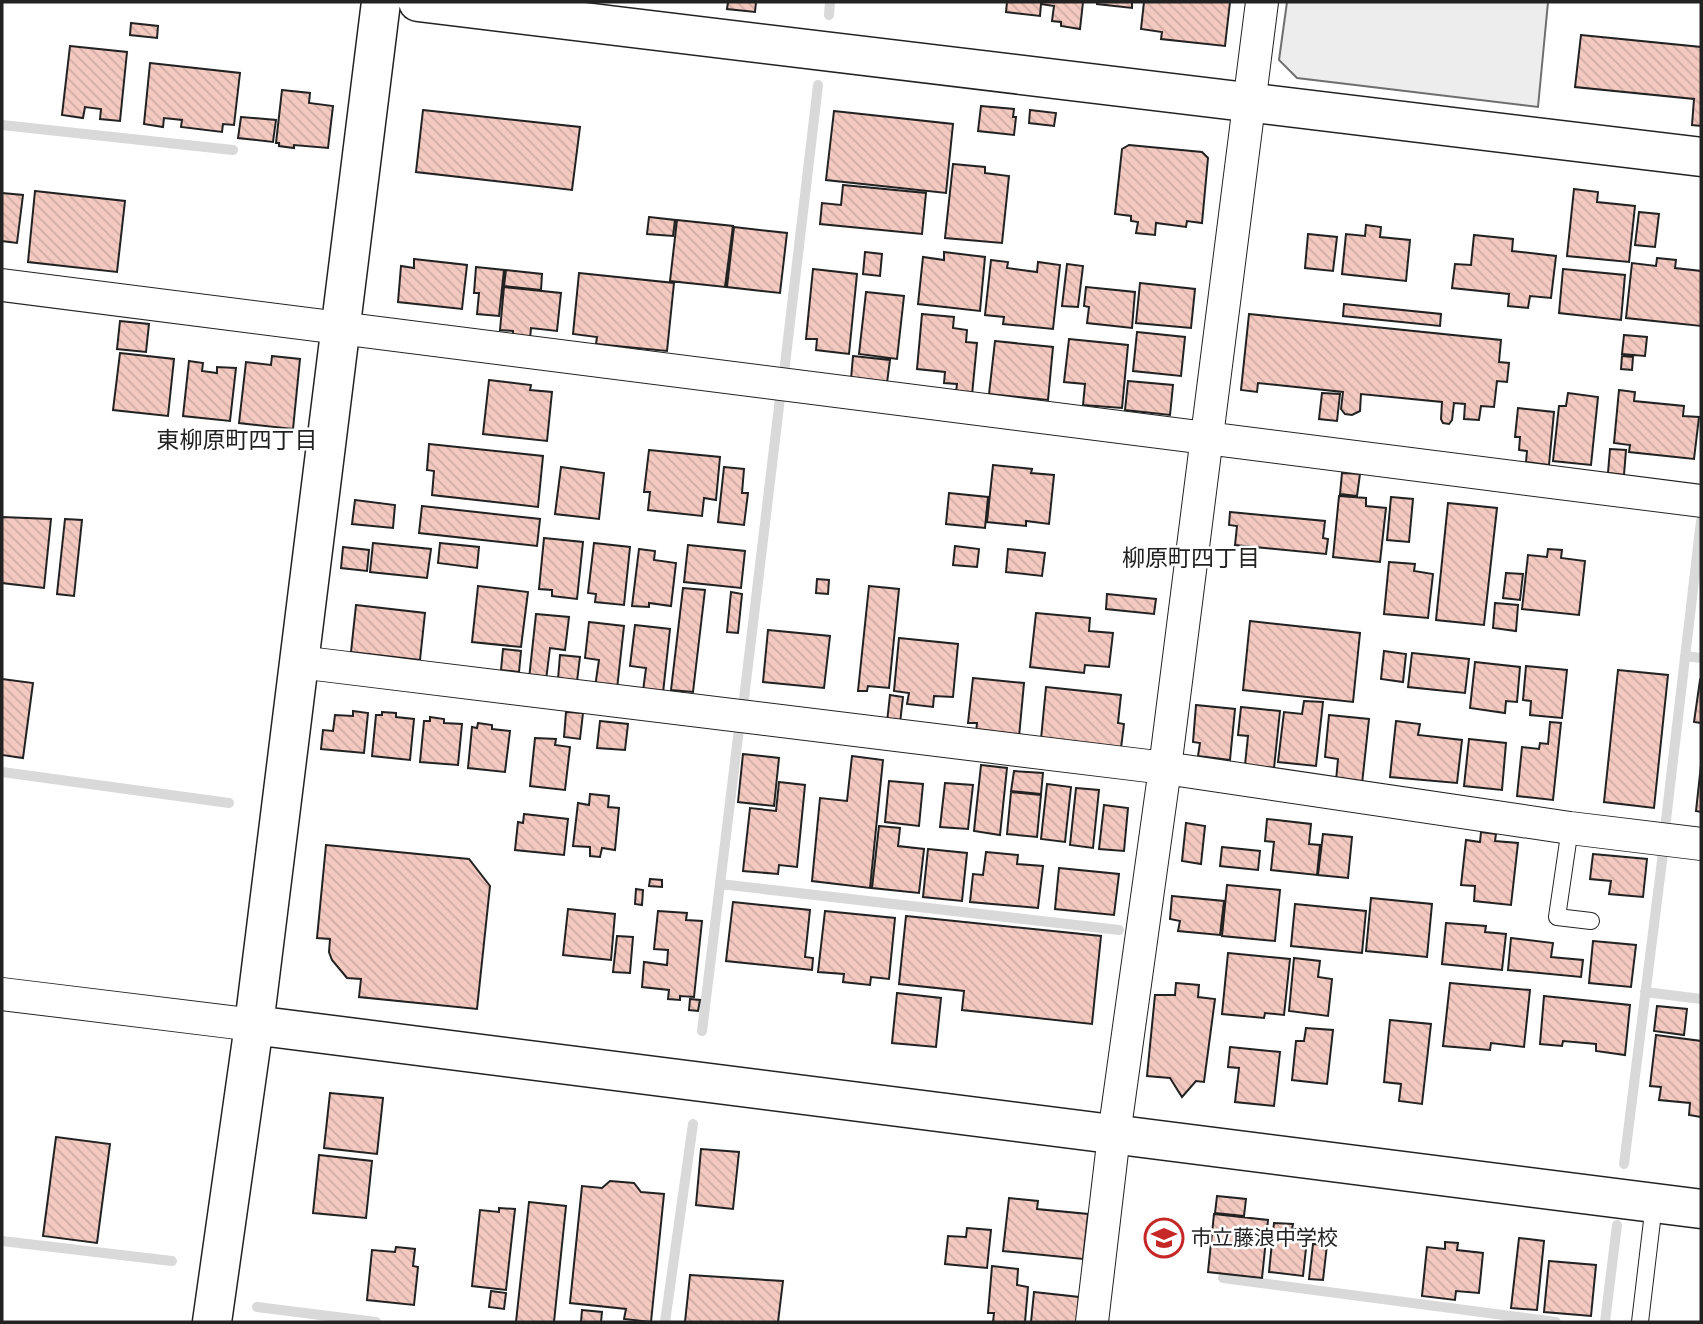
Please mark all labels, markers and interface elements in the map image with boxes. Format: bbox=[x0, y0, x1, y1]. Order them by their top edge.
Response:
district label: 東柳原町四丁目 bbox=[157, 425, 318, 453]
district label: 柳原町四丁目 bbox=[1122, 543, 1260, 571]
school or university icon: 市立藤浪中学校 bbox=[1143, 1217, 1185, 1259]
place label: 市立藤浪中学校 bbox=[1191, 1224, 1338, 1249]

